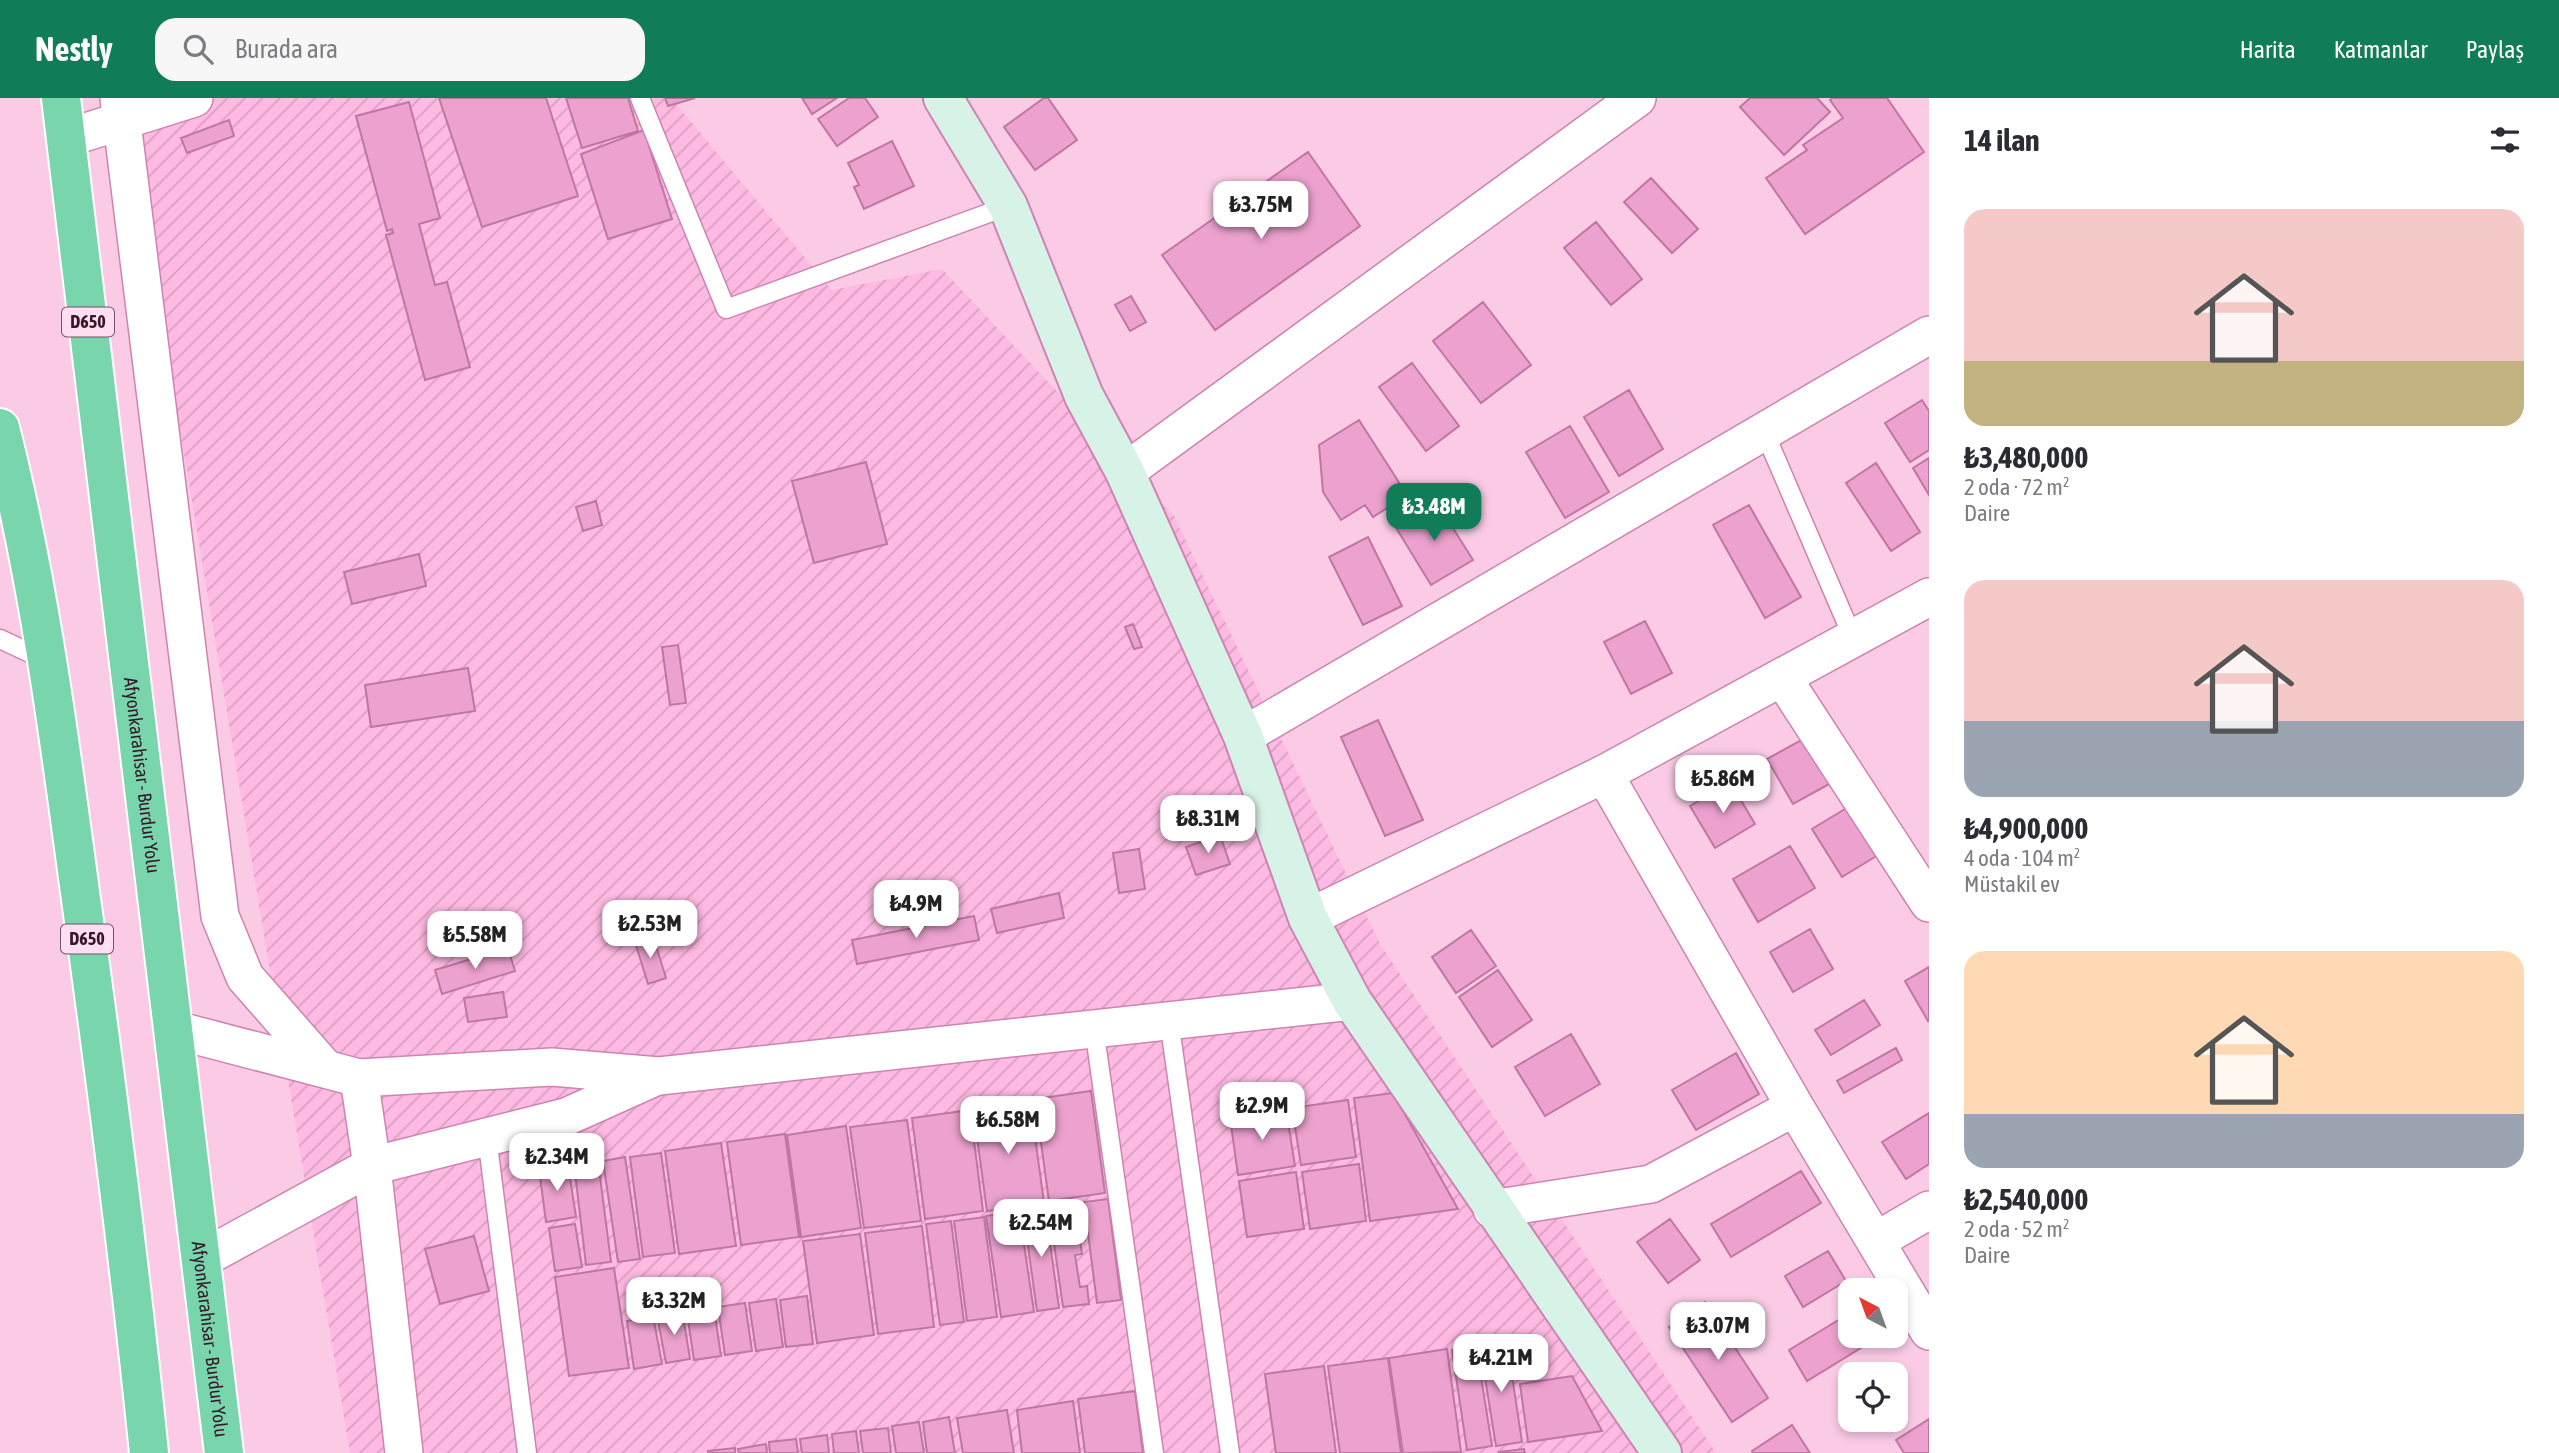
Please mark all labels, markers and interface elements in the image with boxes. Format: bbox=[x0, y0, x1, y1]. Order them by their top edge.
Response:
search box bbox=[155, 18, 645, 81]
text: Nestly bbox=[35, 30, 113, 68]
icon: search bbox=[179, 30, 217, 68]
text: Burada ara bbox=[235, 34, 338, 64]
text: Harita bbox=[2240, 36, 2296, 63]
text: Katmanlar bbox=[2334, 36, 2428, 63]
text: Paylaş bbox=[2466, 36, 2524, 63]
icon: filters bbox=[2486, 121, 2524, 159]
text: 14 ilan bbox=[1964, 123, 2040, 157]
pin: ₺3.75M bbox=[1204, 181, 1318, 241]
text: ₺3.75M bbox=[1229, 191, 1293, 217]
icon: home bbox=[2181, 255, 2307, 381]
road number: D650 bbox=[62, 308, 114, 336]
text: ₺3,480,000 bbox=[1964, 440, 2088, 474]
text: 2 oda · 72 m² bbox=[1964, 474, 2069, 500]
pin: ₺3.48M bbox=[1377, 484, 1491, 543]
text: ₺3.48M bbox=[1402, 493, 1466, 519]
text: Daire bbox=[1964, 500, 2010, 526]
icon: home bbox=[2181, 626, 2307, 752]
street label: Afyonkarahisar - Burdur Yolu bbox=[120, 676, 165, 874]
pin: ₺5.86M bbox=[1666, 756, 1780, 815]
text: ₺5.86M bbox=[1691, 765, 1755, 791]
pin: ₺8.31M bbox=[1151, 796, 1265, 855]
text: ₺8.31M bbox=[1176, 805, 1240, 831]
text: ₺4,900,000 bbox=[1964, 811, 2088, 845]
text: 4 oda · 104 m² bbox=[1964, 845, 2080, 871]
text: Müstakil ev bbox=[1964, 871, 2060, 897]
pin: ₺4.9M bbox=[867, 880, 965, 940]
text: ₺4.9M bbox=[890, 890, 942, 916]
pin: ₺2.53M bbox=[593, 900, 707, 960]
text: ₺2.53M bbox=[618, 910, 682, 936]
pin: ₺5.58M bbox=[418, 912, 532, 971]
text: ₺5.58M bbox=[443, 921, 507, 947]
road number: D650 bbox=[61, 924, 113, 954]
icon: home bbox=[2181, 997, 2307, 1123]
pin: ₺2.9M bbox=[1213, 1082, 1311, 1142]
text: ₺2.9M bbox=[1236, 1092, 1288, 1118]
pin: ₺6.58M bbox=[951, 1096, 1065, 1156]
text: ₺6.58M bbox=[976, 1106, 1040, 1132]
pin: ₺2.34M bbox=[500, 1134, 614, 1193]
text: ₺2.34M bbox=[525, 1143, 589, 1169]
text: ₺2,540,000 bbox=[1964, 1182, 2088, 1216]
pin: ₺2.54M bbox=[984, 1200, 1098, 1259]
text: ₺2.54M bbox=[1009, 1209, 1073, 1235]
text: 2 oda · 52 m² bbox=[1964, 1216, 2069, 1242]
street label: Afyonkarahisar - Burdur Yolu bbox=[188, 1240, 233, 1438]
text: Daire bbox=[1964, 1242, 2010, 1268]
pin: ₺3.32M bbox=[617, 1278, 731, 1337]
north arrow bbox=[1838, 1278, 1908, 1348]
map controls bbox=[1838, 1278, 1908, 1432]
text: ₺3.32M bbox=[642, 1287, 706, 1313]
pin: ₺3.07M bbox=[1661, 1302, 1775, 1362]
text: ₺3.07M bbox=[1686, 1312, 1750, 1338]
pin: ₺4.21M bbox=[1444, 1334, 1558, 1394]
text: ₺4.21M bbox=[1469, 1344, 1533, 1370]
button: locate bbox=[1838, 1362, 1908, 1432]

